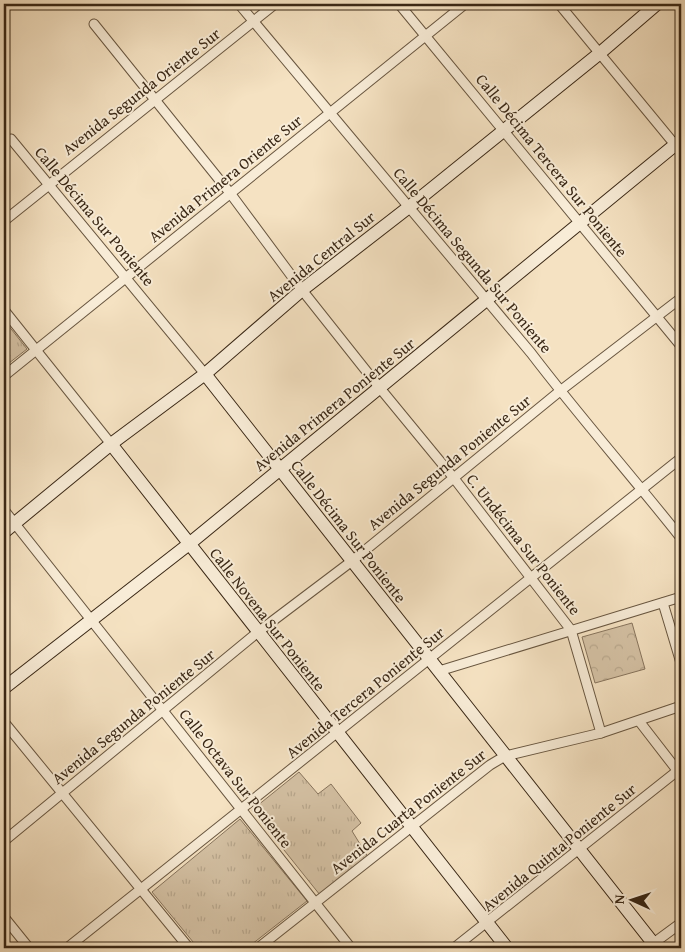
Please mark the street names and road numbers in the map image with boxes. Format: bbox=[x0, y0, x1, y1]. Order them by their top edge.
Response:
street label: Avenida Segunda Oriente Sur bbox=[57, 21, 225, 160]
street label: Calle Décima Tercera Sur Poniente bbox=[470, 68, 634, 262]
street label: Avenida Primera Oriente Sur bbox=[143, 108, 307, 248]
street label: Calle Décima Sur Poniente bbox=[29, 141, 161, 291]
street label: Calle Décima Segunda Sur Poniente bbox=[388, 162, 558, 358]
street label: Avenida Central Sur bbox=[262, 205, 381, 307]
street label: Avenida Primera Poniente Sur bbox=[248, 331, 420, 477]
street label: Avenida Segunda Poniente Sur bbox=[362, 388, 536, 536]
street label: Calle Décima Sur Poniente bbox=[285, 454, 413, 608]
street label: C. Undécima Sur Poniente bbox=[461, 468, 587, 620]
street label: Calle Novena Sur Poniente bbox=[204, 542, 332, 696]
street label: Avenida Tercera Poniente Sur bbox=[281, 620, 450, 764]
street label: Avenida Segunda Poniente Sur bbox=[46, 642, 220, 790]
street label: Calle Octava Sur Poniente bbox=[174, 703, 298, 853]
street label: Avenida Cuarta Poniente Sur bbox=[325, 742, 491, 880]
street label: Avenida Quinta Poniente Sur bbox=[477, 777, 642, 917]

